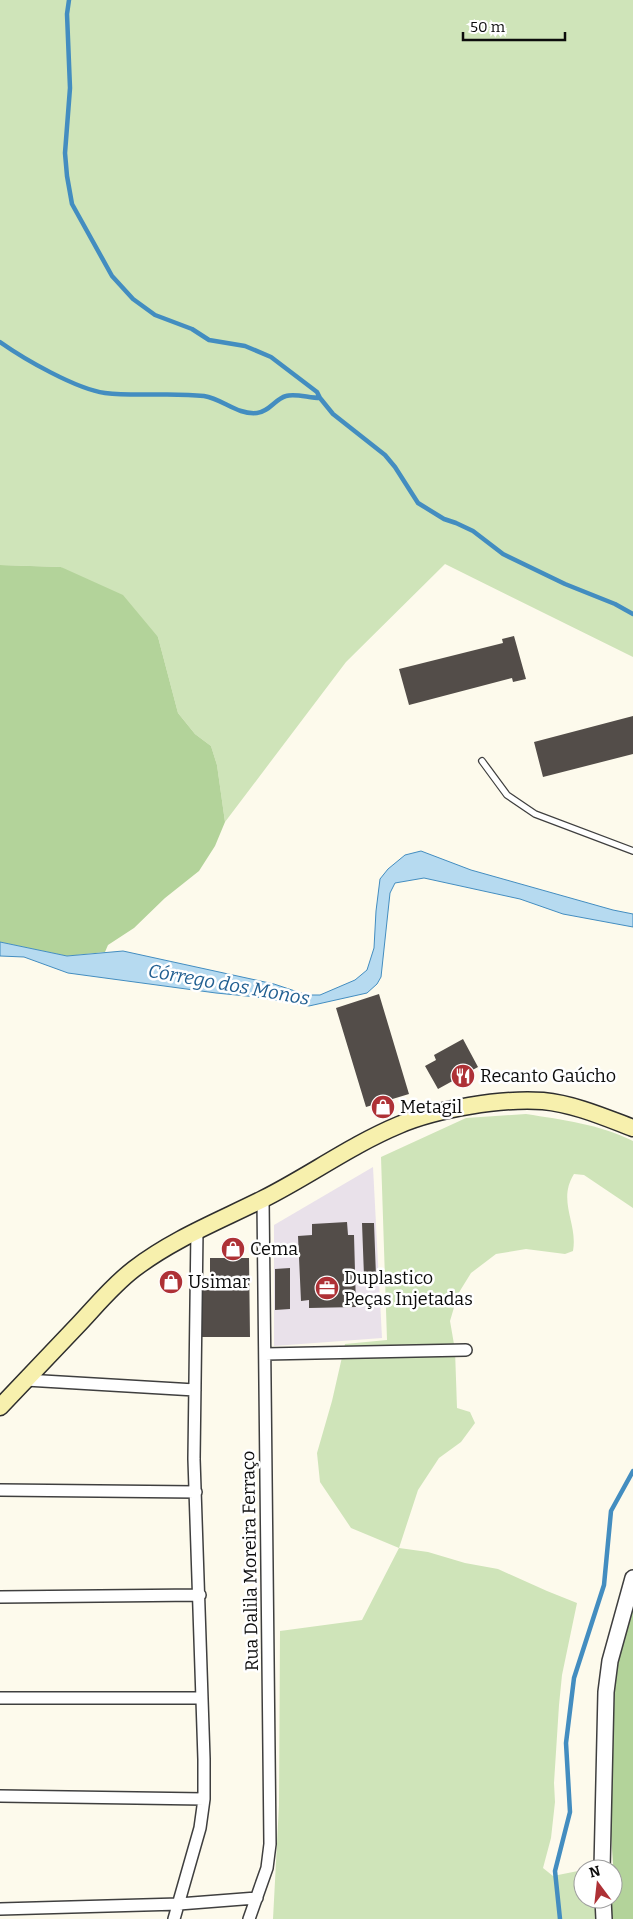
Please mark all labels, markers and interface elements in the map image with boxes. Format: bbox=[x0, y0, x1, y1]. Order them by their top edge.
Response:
scale bar bbox=[463, 10, 566, 42]
text: 50 m bbox=[470, 18, 506, 36]
water label: Córrego dos Monos bbox=[146, 959, 312, 1010]
restaurant icon: Recanto Gaúcho bbox=[450, 1063, 476, 1089]
place label: Recanto Gaúcho bbox=[480, 1065, 616, 1087]
shop icon: Metagil bbox=[370, 1094, 396, 1120]
place label: Metagil bbox=[400, 1096, 462, 1118]
shop icon: Cema bbox=[220, 1236, 246, 1262]
place label: Cema bbox=[250, 1238, 298, 1260]
place label: Duplastico Peças Injetadas bbox=[344, 1267, 473, 1310]
shop icon: Usimar bbox=[158, 1269, 184, 1295]
place label: Usimar bbox=[188, 1271, 250, 1293]
office icon: Duplastico Peças Injetadas bbox=[314, 1275, 340, 1301]
street label: Rua Dalila Moreira Ferraço bbox=[237, 1451, 263, 1671]
north arrow bbox=[573, 1859, 623, 1909]
text: N bbox=[587, 1862, 602, 1882]

